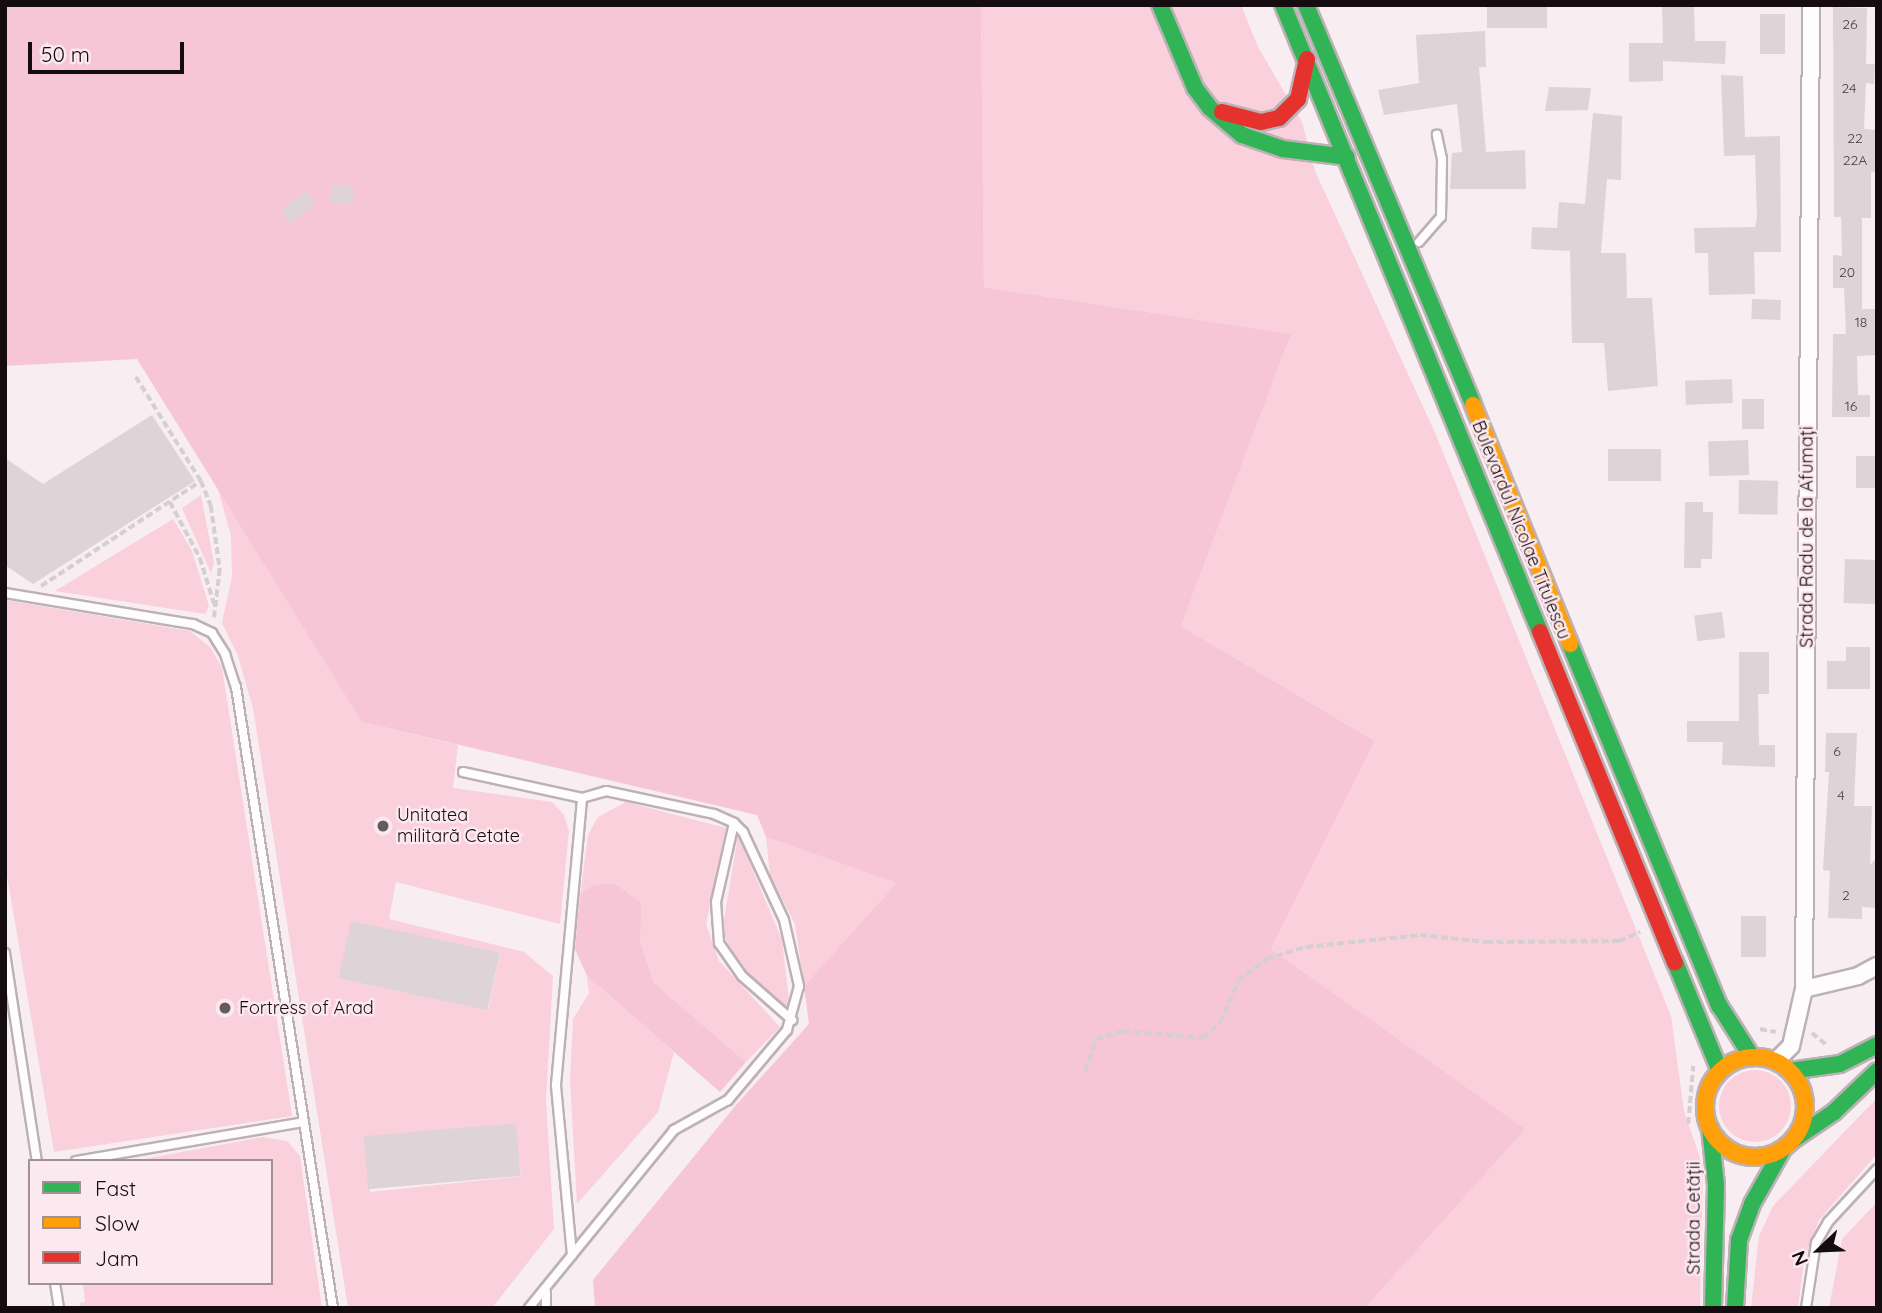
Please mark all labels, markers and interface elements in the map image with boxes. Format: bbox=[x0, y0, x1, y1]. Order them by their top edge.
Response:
house number: 26 bbox=[1842, 16, 1858, 32]
scale bar bbox=[32, 28, 187, 72]
text: 50 m bbox=[41, 41, 90, 67]
house number: 24 bbox=[1842, 80, 1856, 96]
house number: 22 bbox=[1847, 130, 1863, 146]
house number: 22A bbox=[1843, 152, 1867, 168]
house number: 20 bbox=[1839, 264, 1855, 280]
house number: 18 bbox=[1855, 314, 1867, 330]
house number: 16 bbox=[1845, 398, 1857, 414]
street label: Bulevardul Nicolae Titulescu bbox=[1467, 418, 1575, 642]
street label: Strada Radu de la Afumați bbox=[1796, 426, 1818, 648]
house number: 6 bbox=[1833, 743, 1841, 759]
house number: 4 bbox=[1837, 787, 1845, 803]
place label: Unitatea militară Cetate bbox=[397, 805, 520, 848]
marker: Unitatea militară Cetate bbox=[375, 818, 391, 834]
house number: 2 bbox=[1842, 887, 1850, 903]
place label: Fortress of Arad bbox=[239, 997, 374, 1019]
marker: Fortress of Arad bbox=[217, 1000, 233, 1016]
legend bbox=[28, 1159, 273, 1285]
street label: Strada Cetății bbox=[1683, 1161, 1705, 1275]
text: Fast bbox=[95, 1175, 136, 1201]
text: Slow bbox=[95, 1210, 140, 1236]
north arrow bbox=[1784, 1215, 1854, 1285]
text: Jam bbox=[95, 1245, 139, 1271]
text: N bbox=[1786, 1247, 1813, 1269]

